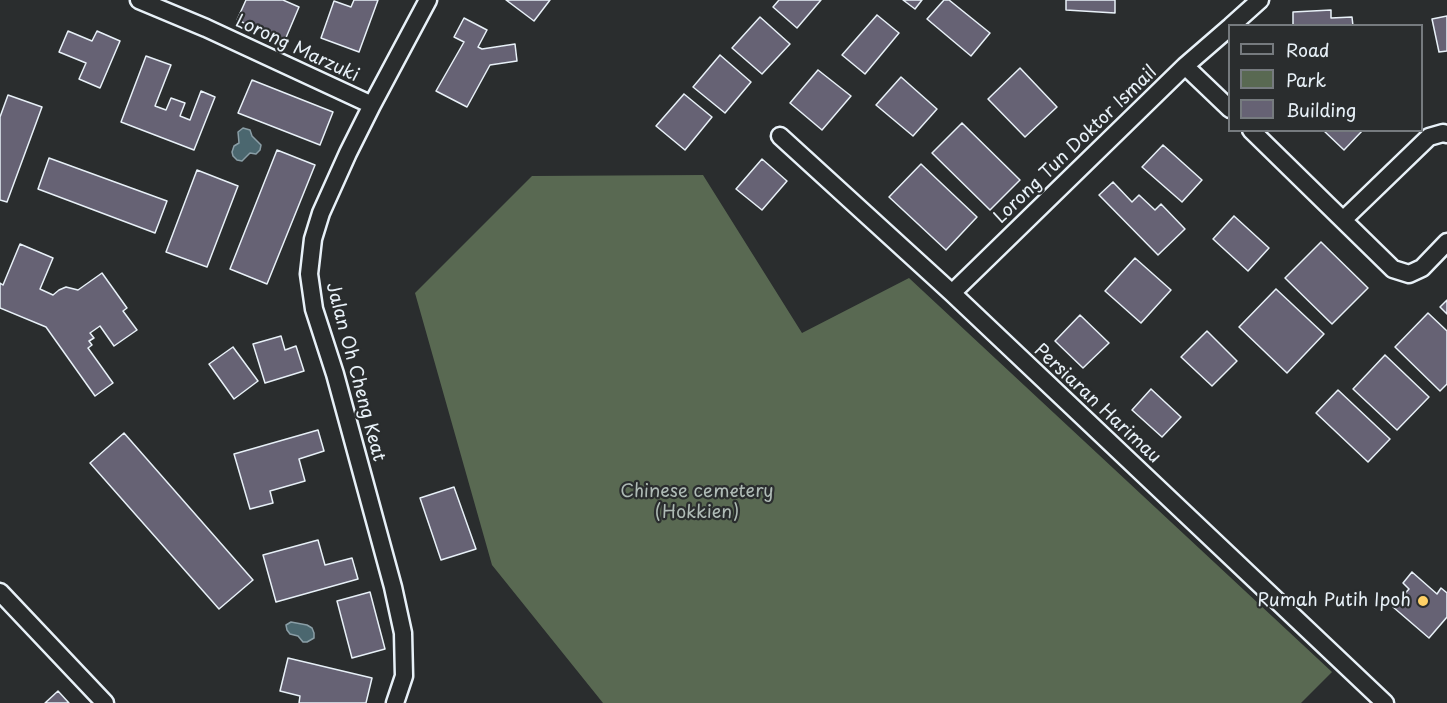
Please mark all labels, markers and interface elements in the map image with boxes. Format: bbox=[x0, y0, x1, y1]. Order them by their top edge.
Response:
street label: Lorong Marzuki bbox=[232, 11, 362, 87]
legend bbox=[1228, 24, 1423, 132]
text: Road bbox=[1286, 36, 1330, 63]
street label: Lorong Tun Doktor Ismail bbox=[990, 62, 1162, 228]
text: Park bbox=[1286, 66, 1326, 93]
text: Building bbox=[1286, 96, 1356, 123]
street label: Jalan Oh Cheng Keat bbox=[321, 280, 389, 464]
street label: Persiaran Harimau bbox=[1029, 340, 1165, 468]
park label: Chinese cemetery (Hokkien) bbox=[620, 481, 774, 524]
place label: Rumah Putih Ipoh bbox=[1257, 590, 1411, 612]
marker: Rumah Putih Ipoh bbox=[1416, 594, 1430, 608]

